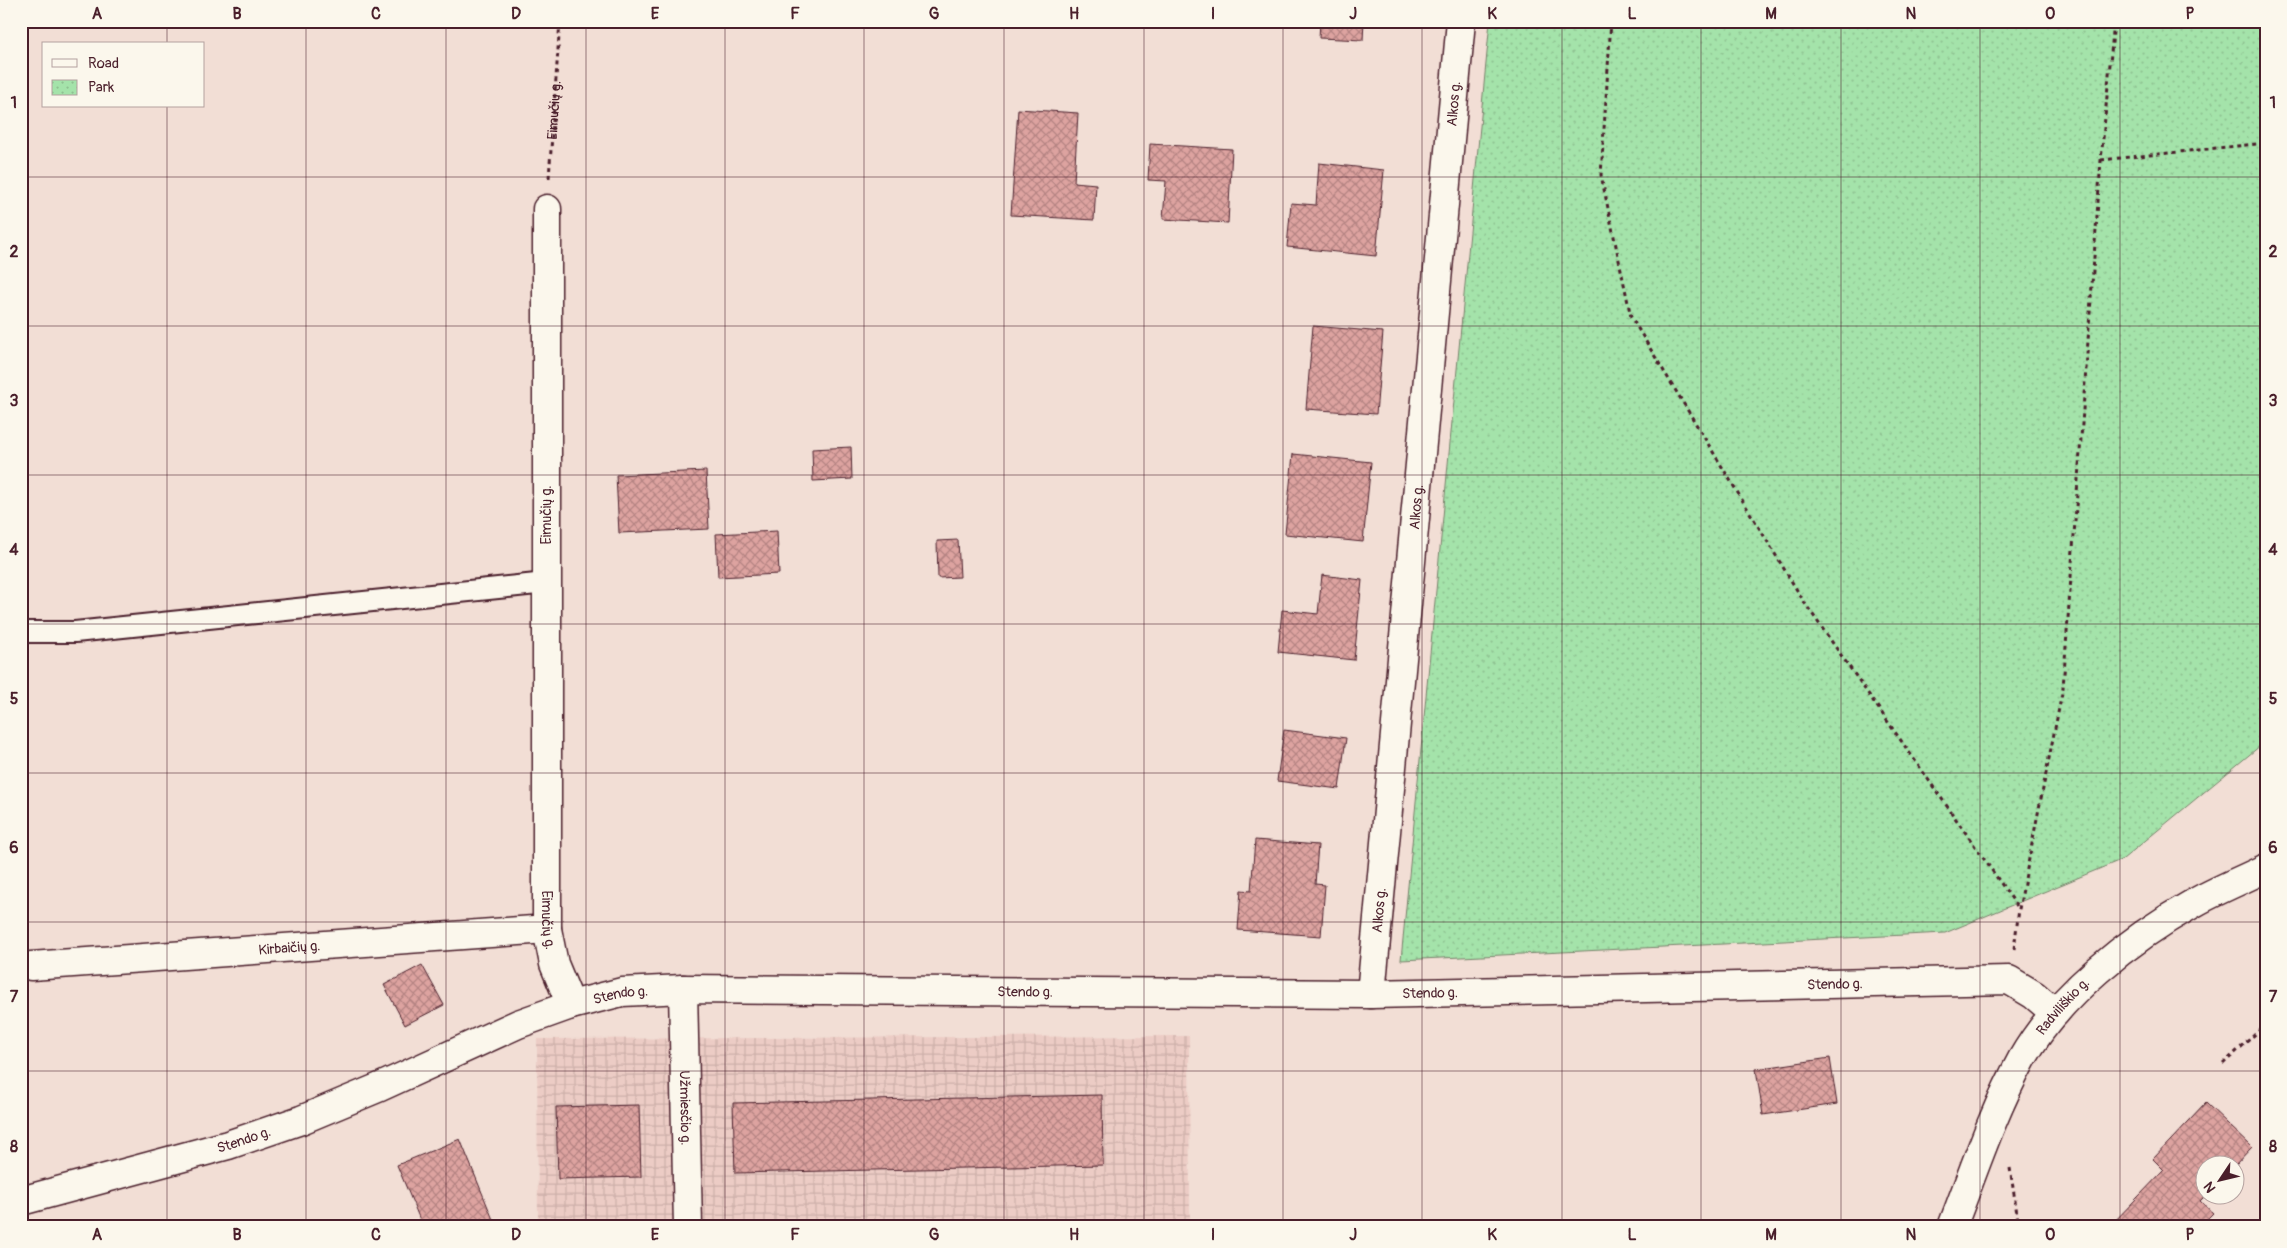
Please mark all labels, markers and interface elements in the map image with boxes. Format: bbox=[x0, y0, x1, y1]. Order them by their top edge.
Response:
text: A bbox=[92, 4, 103, 24]
text: B bbox=[232, 4, 242, 24]
text: C bbox=[371, 4, 381, 24]
text: D bbox=[511, 4, 521, 24]
text: E bbox=[651, 4, 660, 24]
text: F bbox=[790, 4, 800, 24]
text: G bbox=[929, 4, 940, 24]
text: H bbox=[1069, 4, 1079, 24]
text: I bbox=[1211, 4, 1215, 24]
text: J bbox=[1349, 4, 1357, 24]
text: K bbox=[1487, 4, 1497, 24]
text: L bbox=[1627, 4, 1637, 24]
text: M bbox=[1765, 4, 1777, 24]
text: N bbox=[1906, 4, 1917, 24]
text: O bbox=[2045, 4, 2055, 24]
text: P bbox=[2186, 4, 2195, 24]
legend bbox=[42, 42, 205, 108]
text: Road bbox=[88, 54, 119, 73]
text: Park bbox=[88, 78, 115, 97]
street label: Eimučių g. bbox=[544, 80, 565, 140]
street label: Alkos g. bbox=[1443, 81, 1464, 127]
text: 1 bbox=[11, 93, 17, 113]
text: 1 bbox=[2270, 93, 2276, 113]
text: 2 bbox=[10, 242, 19, 262]
text: 2 bbox=[2269, 242, 2278, 262]
text: 3 bbox=[10, 391, 19, 411]
text: 3 bbox=[2269, 391, 2278, 411]
street label: Alkos g. bbox=[1406, 484, 1427, 530]
street label: Eimučių g. bbox=[538, 485, 555, 545]
text: 4 bbox=[9, 540, 19, 560]
text: 4 bbox=[2268, 540, 2278, 560]
text: 5 bbox=[10, 689, 19, 709]
text: 5 bbox=[2269, 689, 2278, 709]
text: 6 bbox=[9, 838, 19, 858]
text: 6 bbox=[2268, 838, 2278, 858]
street label: Alkos g. bbox=[1369, 887, 1390, 934]
street label: Eimučių g. bbox=[538, 890, 559, 951]
street label: Kirbaičių g. bbox=[258, 937, 321, 959]
street label: Radviliškio g. bbox=[2033, 974, 2093, 1038]
street label: Stendo g. bbox=[1807, 975, 1863, 993]
street label: Stendo g. bbox=[591, 983, 648, 1008]
street label: Stendo g. bbox=[997, 983, 1053, 1001]
street label: Stendo g. bbox=[1402, 984, 1458, 1002]
text: 7 bbox=[10, 987, 19, 1007]
text: 7 bbox=[2269, 987, 2278, 1007]
street label: Užmiesčio g. bbox=[676, 1070, 694, 1146]
street label: Stendo g. bbox=[215, 1123, 273, 1157]
text: 8 bbox=[10, 1137, 18, 1157]
text: 8 bbox=[2269, 1137, 2277, 1157]
north arrow bbox=[2194, 1156, 2244, 1206]
text: N bbox=[2200, 1178, 2219, 1196]
text: A bbox=[92, 1225, 103, 1245]
text: B bbox=[232, 1225, 242, 1245]
text: C bbox=[371, 1225, 381, 1245]
text: D bbox=[511, 1225, 521, 1245]
text: E bbox=[651, 1225, 660, 1245]
text: F bbox=[790, 1225, 800, 1245]
text: G bbox=[929, 1225, 940, 1245]
text: H bbox=[1069, 1225, 1079, 1245]
text: I bbox=[1211, 1225, 1215, 1245]
text: J bbox=[1349, 1225, 1357, 1245]
text: K bbox=[1487, 1225, 1497, 1245]
text: L bbox=[1627, 1225, 1637, 1245]
text: M bbox=[1765, 1225, 1777, 1245]
text: N bbox=[1906, 1225, 1917, 1245]
text: O bbox=[2045, 1225, 2055, 1245]
text: P bbox=[2186, 1225, 2195, 1245]

